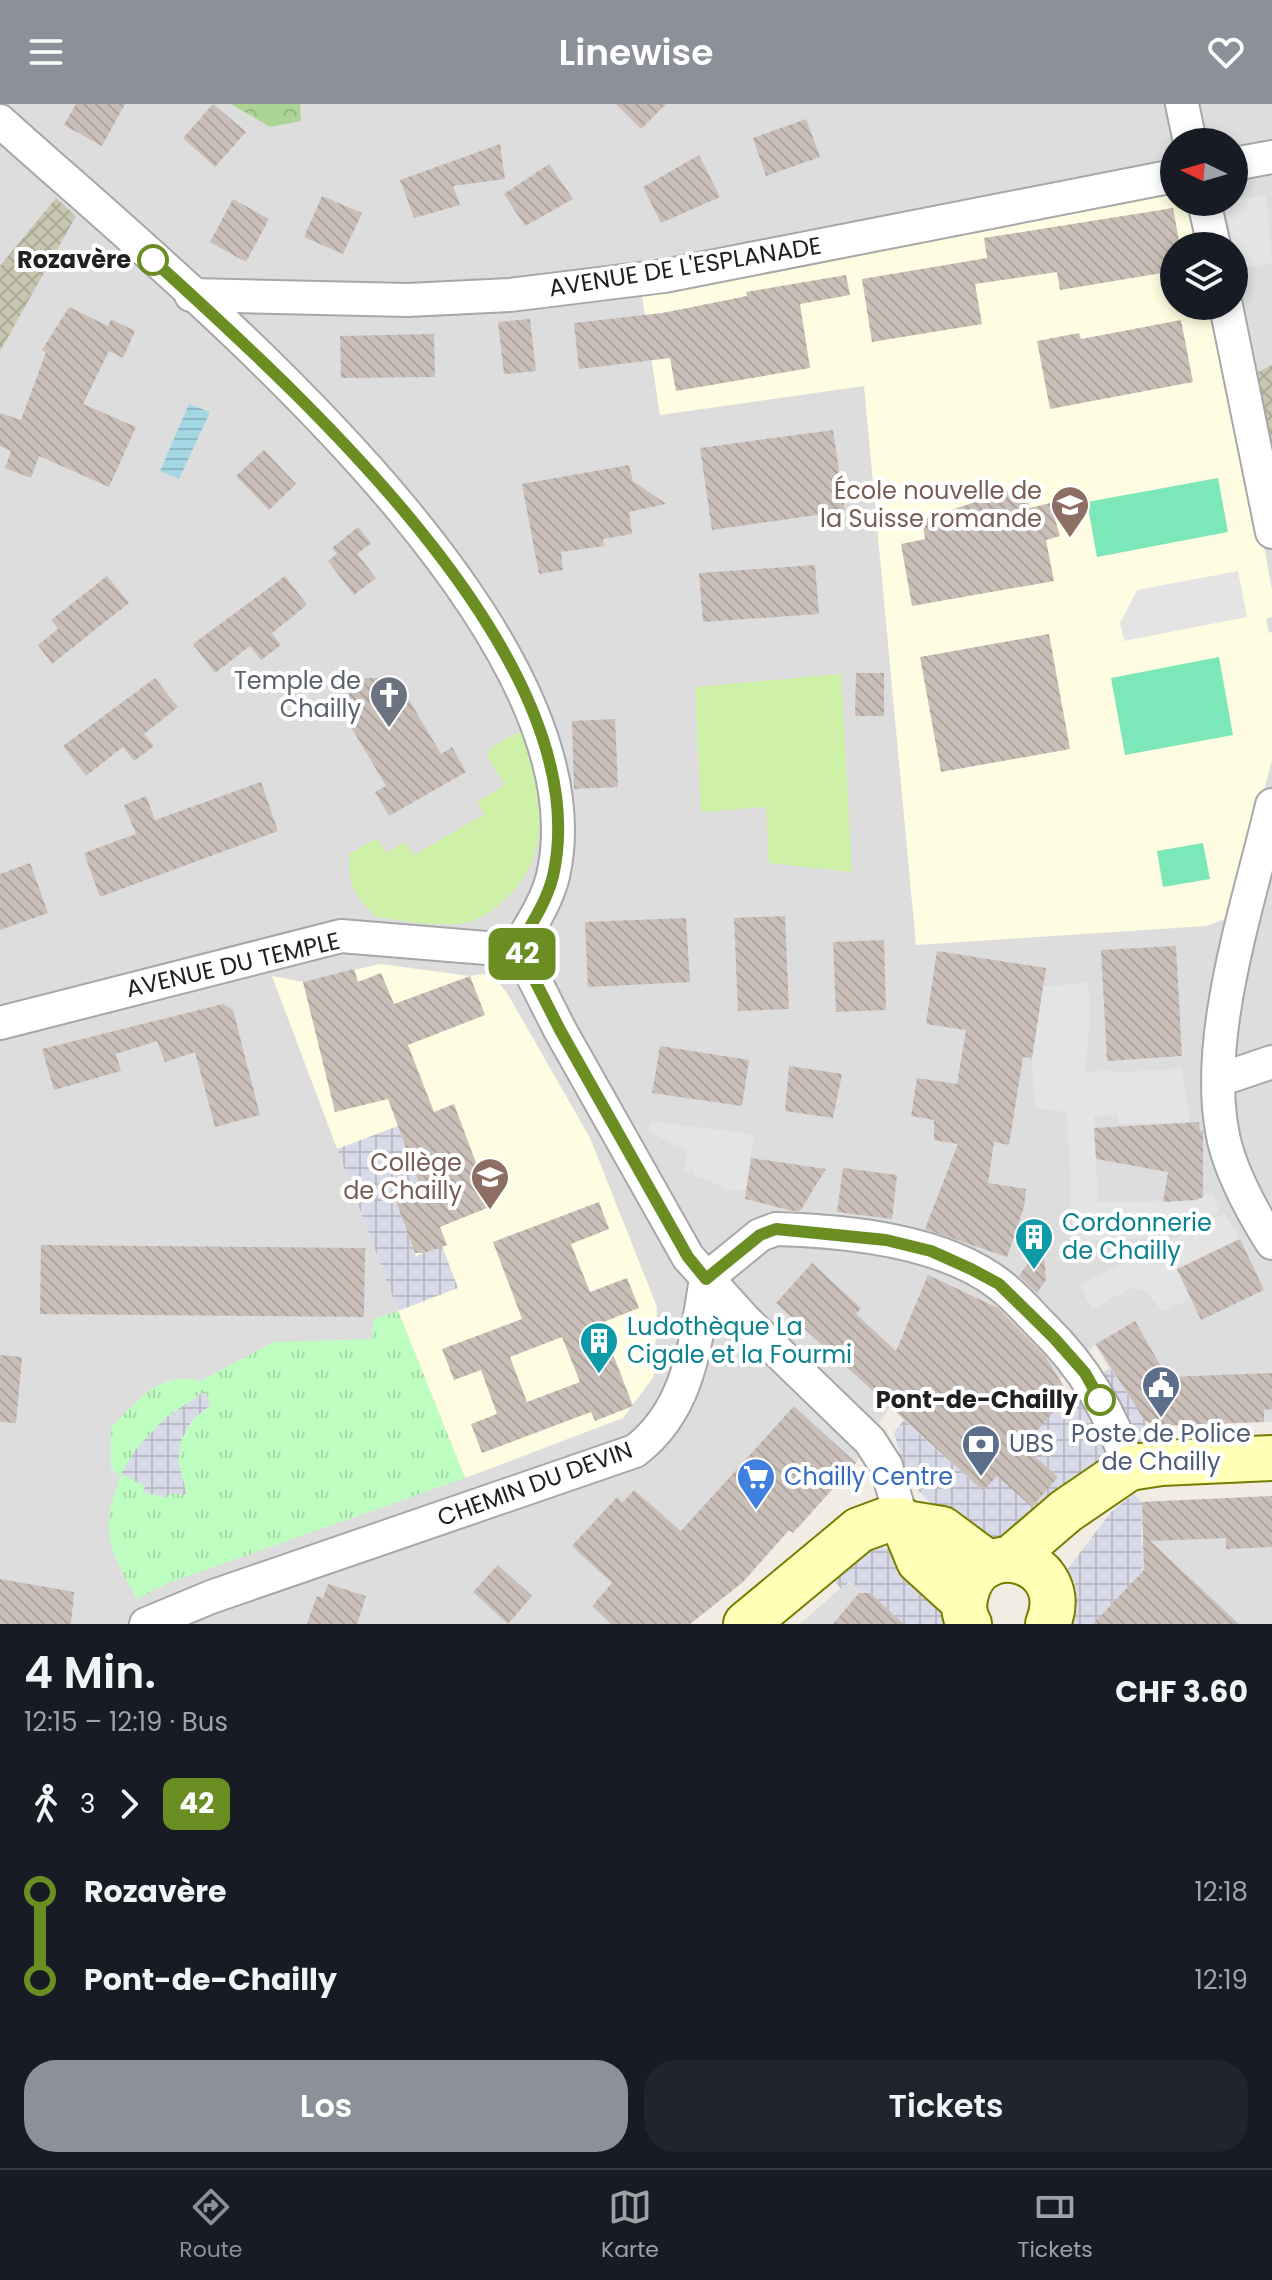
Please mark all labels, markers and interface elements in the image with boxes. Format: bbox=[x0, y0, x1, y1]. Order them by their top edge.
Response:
text: Linewise bbox=[559, 27, 713, 78]
icon: menu bbox=[24, 30, 68, 74]
icon: heart bbox=[1204, 30, 1248, 74]
north arrow bbox=[1160, 128, 1248, 216]
map controls bbox=[1160, 128, 1248, 320]
street label: AVENUE DE L'ESPLANADE bbox=[546, 229, 824, 304]
button: layers bbox=[1160, 232, 1248, 320]
place label: Rozavère bbox=[17, 243, 131, 276]
marker: Rozavère bbox=[138, 245, 168, 275]
place label: École nouvelle de la Suisse romande bbox=[820, 474, 1042, 535]
school or university icon: École nouvelle de la Suisse romande bbox=[1049, 484, 1091, 539]
place label: Temple de Chailly bbox=[234, 664, 361, 725]
church icon: Temple de Chailly bbox=[368, 674, 410, 729]
street label: AVENUE DU TEMPLE bbox=[123, 924, 343, 1005]
line badge: 42 bbox=[486, 928, 558, 980]
text: 42 bbox=[505, 934, 539, 973]
place label: Collège de Chailly bbox=[343, 1146, 462, 1207]
school or university icon: Collège de Chailly bbox=[469, 1156, 511, 1211]
place label: Cordonnerie de Chailly bbox=[1062, 1206, 1212, 1267]
building icon: Cordonnerie de Chailly bbox=[1013, 1216, 1055, 1271]
place label: Ludothèque La Cigale et la Fourmi bbox=[627, 1310, 852, 1371]
building icon: Ludothèque La Cigale et la Fourmi bbox=[578, 1320, 620, 1375]
public building icon: Poste de Police de Chailly bbox=[1140, 1364, 1182, 1419]
place label: Pont-de-Chailly bbox=[876, 1383, 1079, 1416]
marker: Pont-de-Chailly bbox=[1085, 1385, 1115, 1415]
place label: Poste de Police de Chailly bbox=[1071, 1417, 1251, 1478]
bank icon: UBS bbox=[960, 1423, 1002, 1478]
place label: UBS bbox=[1009, 1427, 1054, 1460]
street label: CHEMIN DU DEVIN bbox=[433, 1433, 637, 1534]
supermarket icon: Chailly Centre bbox=[735, 1456, 777, 1511]
place label: Chailly Centre bbox=[784, 1460, 953, 1493]
text: 4 Min. bbox=[24, 1642, 156, 1703]
text: CHF 3.60 bbox=[1115, 1670, 1248, 1713]
text: 12:15 – 12:19 · Bus bbox=[24, 1704, 228, 1740]
icon: walk bbox=[24, 1782, 68, 1826]
icon: forward bbox=[107, 1782, 151, 1826]
text: 42 bbox=[179, 1784, 214, 1823]
text: 3 bbox=[80, 1786, 95, 1822]
text: Rozavère bbox=[84, 1870, 227, 1913]
text: 12:18 bbox=[1194, 1874, 1248, 1910]
text: Pont-de-Chailly bbox=[84, 1958, 337, 2001]
text: 12:19 bbox=[1194, 1962, 1248, 1998]
button: Los bbox=[24, 2060, 628, 2152]
button: Tickets bbox=[644, 2060, 1248, 2152]
tab: Route bbox=[179, 2185, 242, 2266]
tab: Karte bbox=[601, 2185, 659, 2266]
tab: Tickets bbox=[1018, 2185, 1093, 2266]

